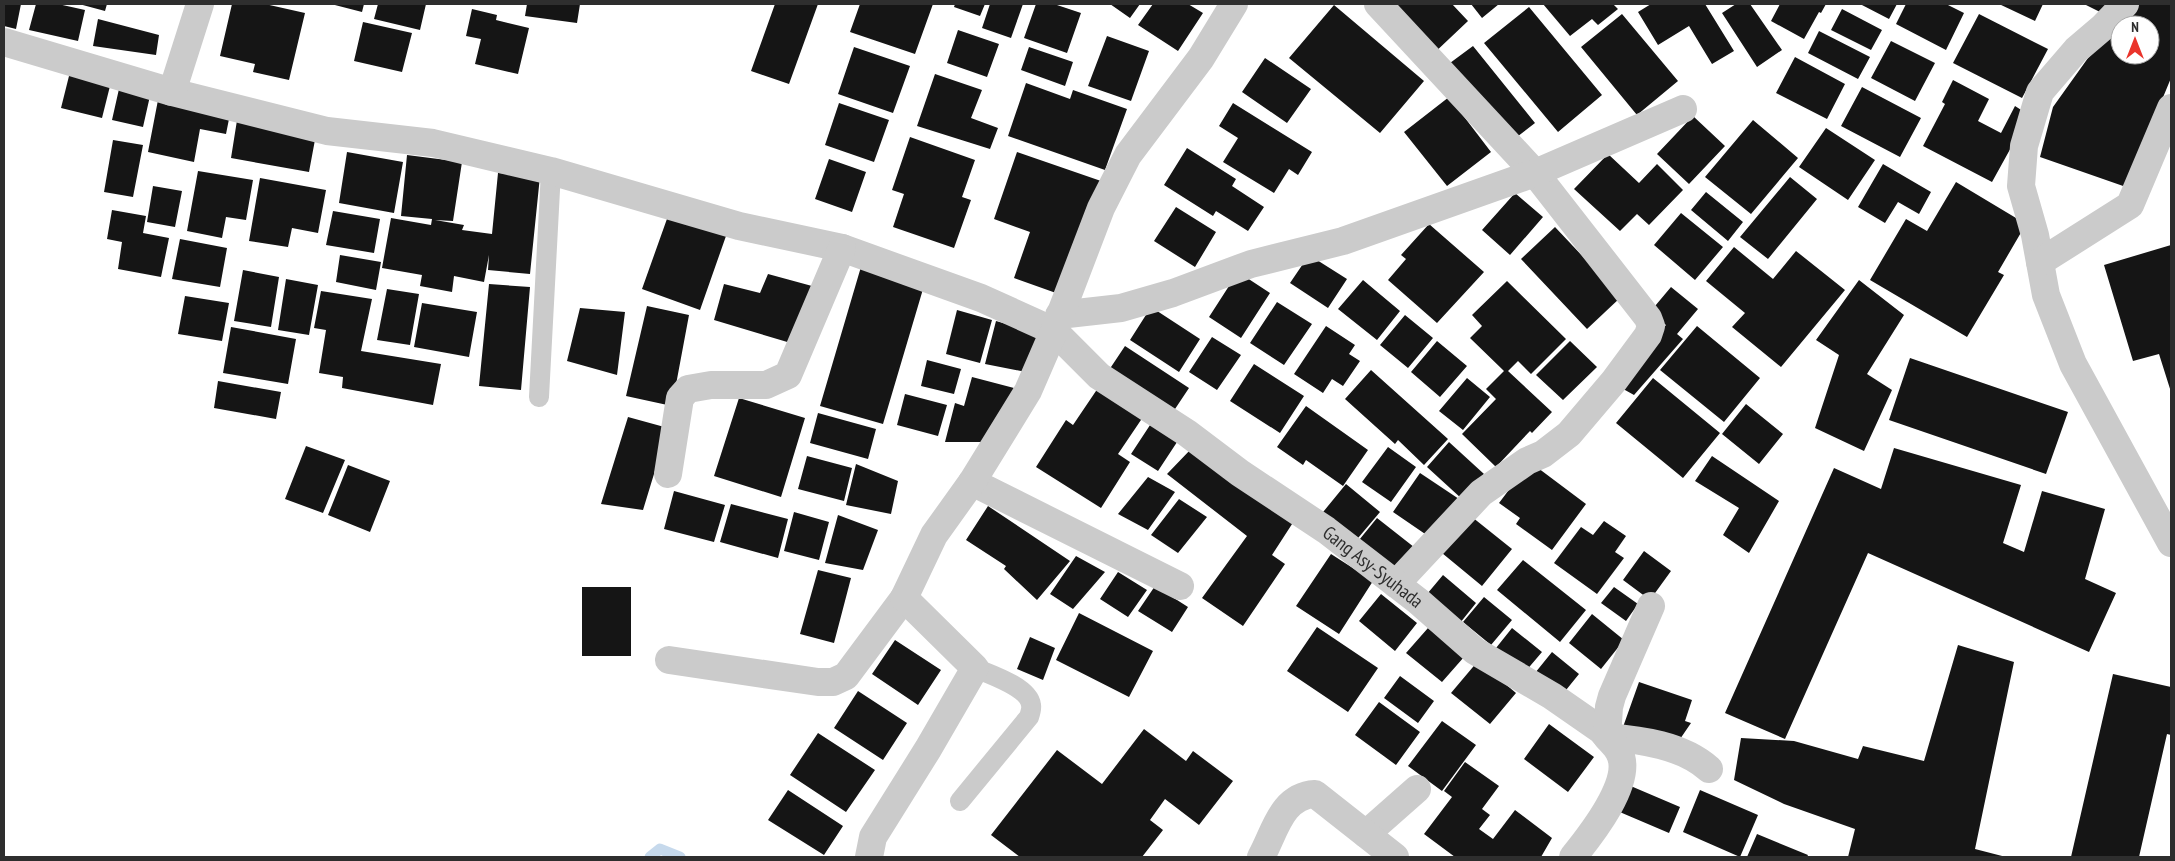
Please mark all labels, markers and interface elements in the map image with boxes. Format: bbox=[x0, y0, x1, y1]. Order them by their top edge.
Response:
north arrow bbox=[2110, 15, 2160, 65]
text: N bbox=[2131, 18, 2139, 36]
street label: Gang Asy-Syuhada bbox=[1318, 520, 1429, 613]

